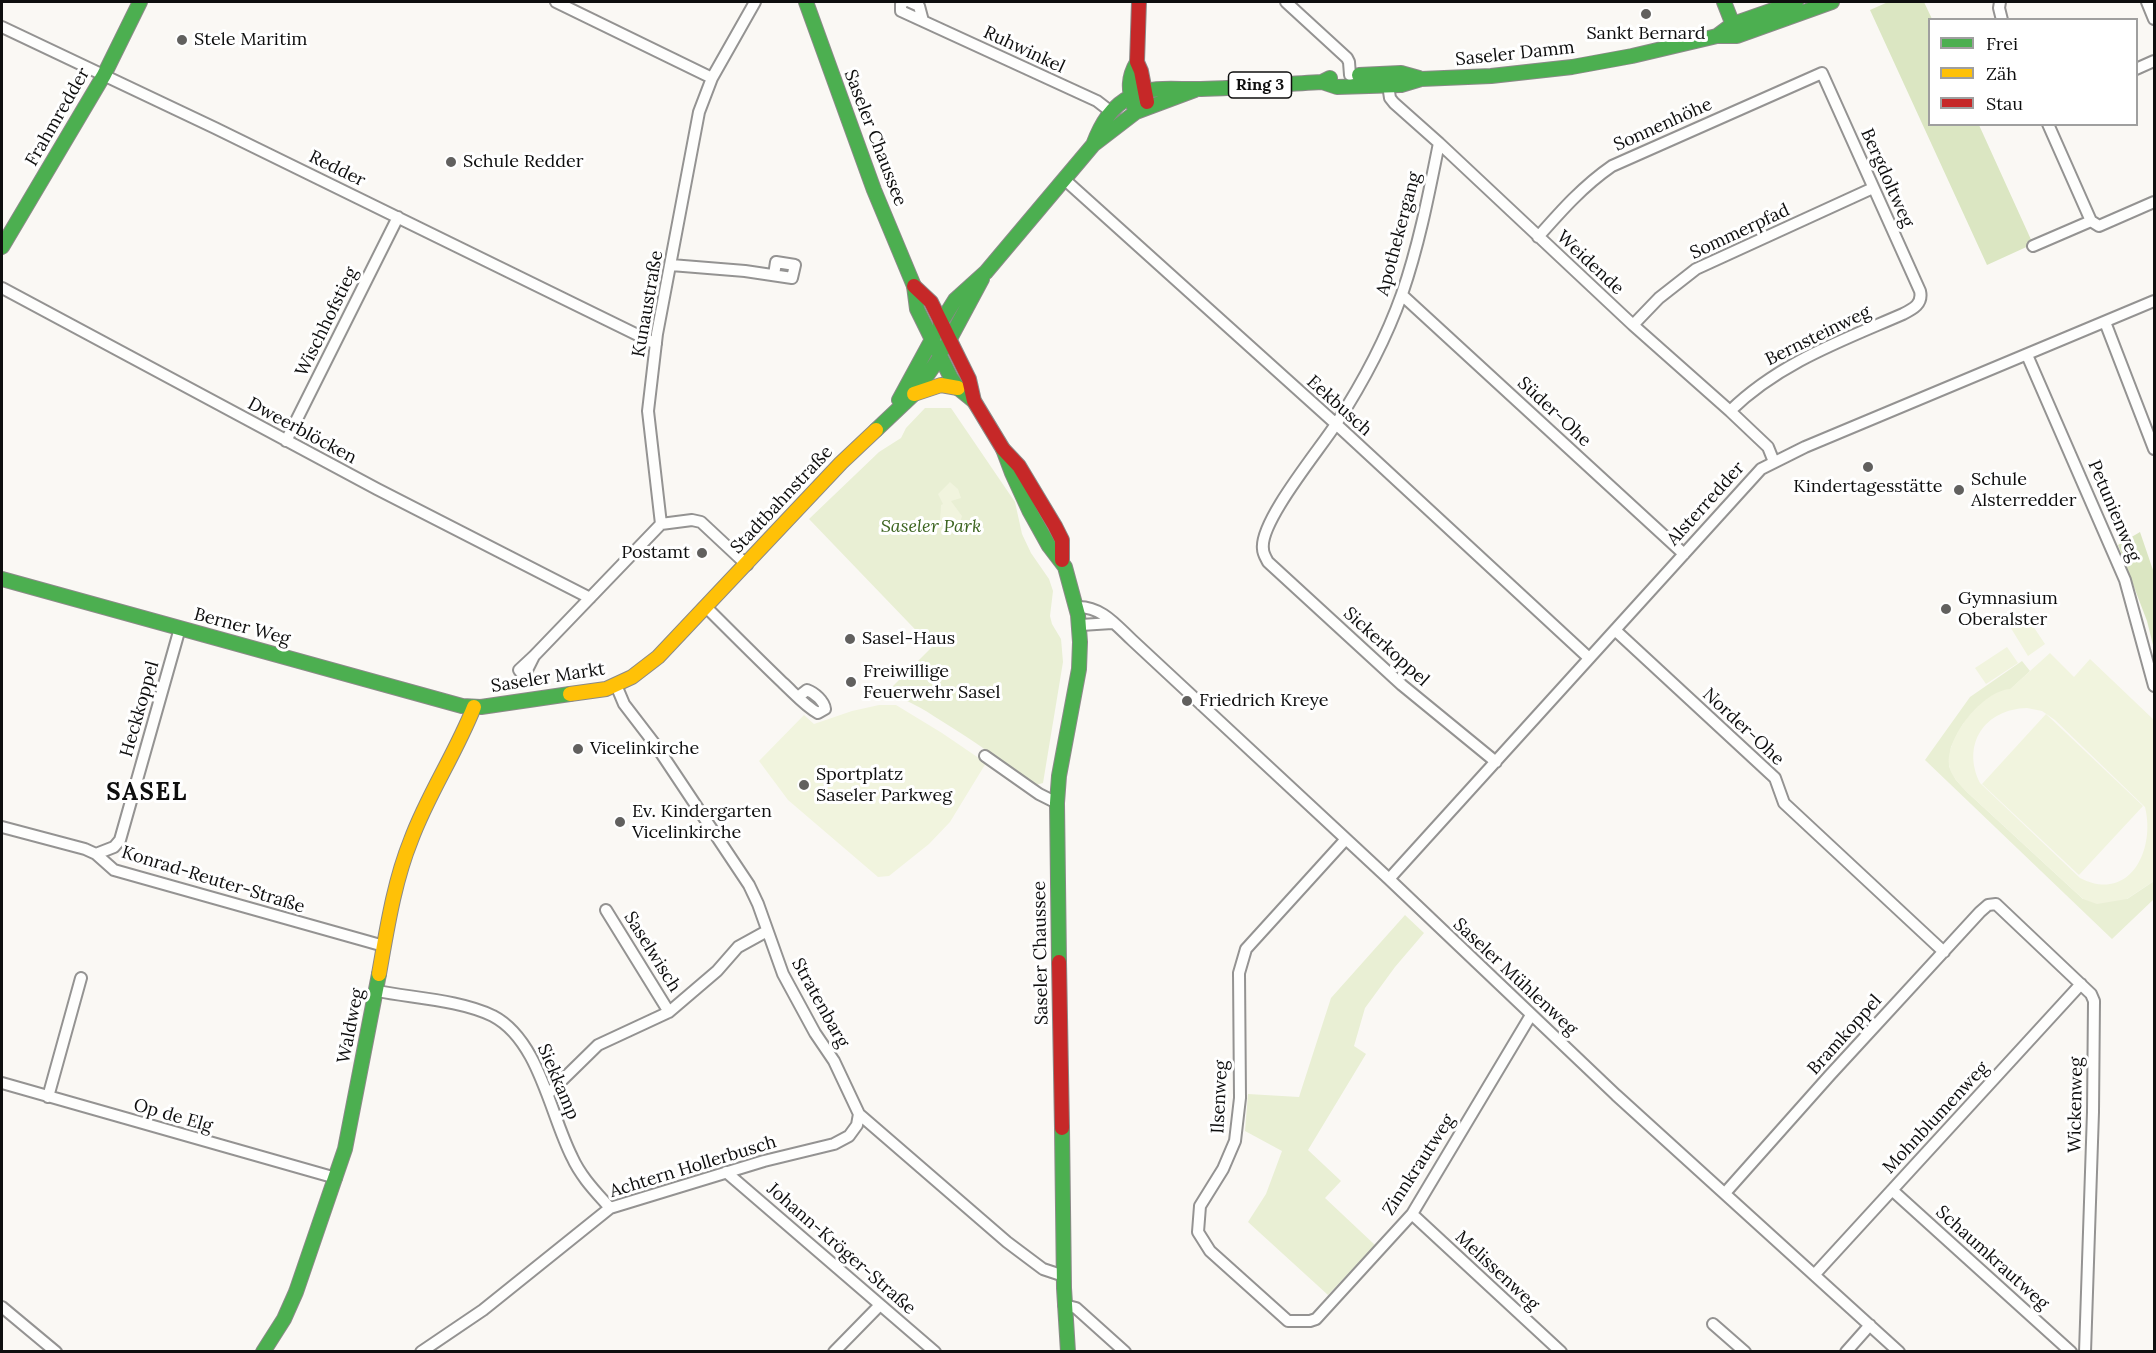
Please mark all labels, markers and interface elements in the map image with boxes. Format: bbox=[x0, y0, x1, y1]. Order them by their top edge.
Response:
marker: Sankt Bernard bbox=[1639, 7, 1653, 21]
legend bbox=[1928, 18, 2138, 126]
street label: Ruhwinkel bbox=[980, 22, 1068, 78]
place label: Sankt Bernard bbox=[1586, 23, 1706, 45]
place label: Stele Maritim bbox=[194, 29, 307, 51]
text: Frei bbox=[1986, 32, 2018, 55]
marker: Stele Maritim bbox=[175, 33, 189, 47]
street label: Saseler Damm bbox=[1454, 37, 1576, 71]
text: Zäh bbox=[1986, 62, 2017, 85]
street label: Frahmredder bbox=[21, 64, 95, 170]
street label: Saseler Chaussee bbox=[839, 67, 911, 209]
road number: Ring 3 bbox=[1228, 72, 1292, 98]
text: Stau bbox=[1986, 92, 2023, 115]
street label: Sonnenhöhe bbox=[1611, 94, 1715, 156]
street label: Bergdoltweg bbox=[1856, 125, 1918, 231]
street label: Redder bbox=[305, 146, 369, 192]
place label: Schule Redder bbox=[463, 151, 584, 173]
marker: Schule Redder bbox=[444, 155, 458, 169]
street label: Apothekergang bbox=[1372, 170, 1426, 298]
street label: Sommerpfad bbox=[1687, 200, 1793, 264]
street label: Weidende bbox=[1552, 226, 1628, 300]
street label: Kunaustraße bbox=[628, 249, 668, 359]
street label: Wischhofstieg bbox=[291, 264, 363, 380]
street label: Bernsteinweg bbox=[1762, 301, 1874, 371]
street label: Eekbusch bbox=[1302, 371, 1376, 441]
street label: Süder-Ohe bbox=[1513, 373, 1595, 451]
street label: Dweerblöcken bbox=[244, 393, 360, 469]
street label: Stadtbahnstraße bbox=[726, 442, 838, 558]
street label: Petunienweg bbox=[2083, 457, 2145, 565]
street label: Alsterredder bbox=[1663, 458, 1749, 550]
marker: Kindertagesstätte bbox=[1861, 460, 1875, 474]
place label: Schule Alsterredder bbox=[1971, 469, 2076, 512]
place label: Kindertagesstätte bbox=[1793, 476, 1943, 498]
marker: Schule Alsterredder bbox=[1952, 483, 1966, 497]
park label: Saseler Park bbox=[881, 516, 981, 538]
place label: Postamt bbox=[621, 542, 690, 564]
marker: Postamt bbox=[695, 546, 709, 560]
place label: Gymnasium Oberalster bbox=[1958, 588, 2058, 630]
marker: Gymnasium Oberalster bbox=[1939, 602, 1953, 616]
street label: Sickerkoppel bbox=[1339, 603, 1433, 691]
street label: Berner Weg bbox=[191, 604, 293, 650]
place label: Sasel-Haus bbox=[862, 628, 955, 650]
marker: Sasel-Haus bbox=[843, 632, 857, 646]
street label: Saseler Markt bbox=[490, 658, 606, 698]
street label: Heckkoppel bbox=[116, 659, 164, 759]
place label: Freiwillige Feuerwehr Sasel bbox=[863, 661, 1001, 704]
marker: Freiwillige Feuerwehr Sasel bbox=[844, 675, 858, 689]
street label: Norder-Ohe bbox=[1698, 684, 1788, 770]
place label: Friedrich Kreye bbox=[1199, 690, 1329, 712]
marker: Friedrich Kreye bbox=[1180, 694, 1194, 708]
place label: Vicelinkirche bbox=[590, 738, 699, 760]
marker: Vicelinkirche bbox=[571, 742, 585, 756]
place label: Sportplatz Saseler Parkweg bbox=[816, 764, 952, 806]
marker: Sportplatz Saseler Parkweg bbox=[797, 778, 811, 792]
district label: SASEL bbox=[106, 779, 188, 807]
place label: Ev. Kindergarten Vicelinkirche bbox=[632, 801, 772, 844]
marker: Ev. Kindergarten Vicelinkirche bbox=[613, 815, 627, 829]
street label: Konrad-Reuter-Straße bbox=[119, 842, 307, 918]
street label: Saseler Chaussee bbox=[1029, 881, 1053, 1025]
street label: Saselwisch bbox=[619, 908, 685, 996]
street label: Saseler Mühlenweg bbox=[1448, 914, 1582, 1040]
street label: Stratenbarg bbox=[787, 954, 853, 1052]
street label: Waldweg bbox=[333, 987, 369, 1065]
street label: Bramkoppel bbox=[1803, 990, 1887, 1080]
street label: Siekkamp bbox=[532, 1041, 584, 1123]
street label: Wickenweg bbox=[2064, 1057, 2088, 1153]
street label: Mohnblumenweg bbox=[1879, 1058, 1993, 1178]
street label: Ilsenweg bbox=[1207, 1060, 1233, 1134]
street label: Op de Elg bbox=[131, 1094, 215, 1138]
street label: Zinnkrautweg bbox=[1378, 1110, 1460, 1220]
street label: Achtern Hollerbusch bbox=[607, 1131, 779, 1203]
street label: Johann-Kröger-Straße bbox=[762, 1179, 920, 1319]
street label: Schaumkrautweg bbox=[1931, 1201, 2053, 1315]
street label: Melissenweg bbox=[1450, 1227, 1544, 1315]

